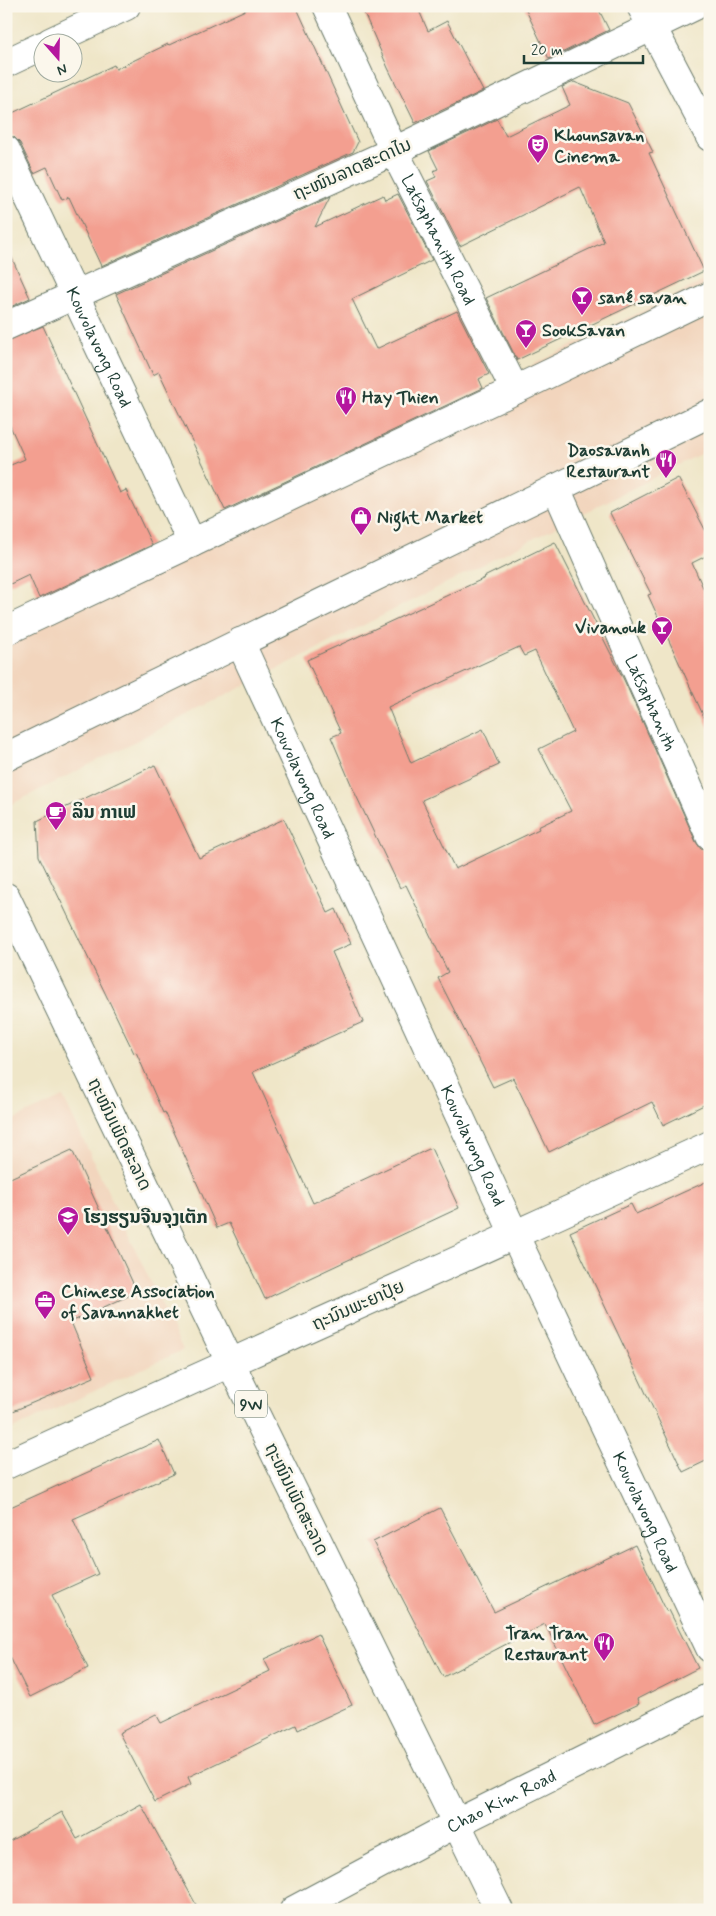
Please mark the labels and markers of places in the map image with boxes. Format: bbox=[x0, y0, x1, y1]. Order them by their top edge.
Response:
place label: Khounsavan Cinema bbox=[554, 124, 644, 169]
theatre icon: Khounsavan Cinema bbox=[526, 133, 550, 164]
bar icon: sané savan bbox=[570, 285, 594, 316]
place label: sané savan bbox=[597, 286, 687, 310]
bar icon: SookSavan bbox=[514, 318, 538, 349]
place label: SookSavan bbox=[542, 319, 625, 343]
restaurant icon: Hay Thien bbox=[334, 385, 358, 416]
place label: Hay Thien bbox=[362, 386, 439, 410]
place label: Daosavanh Restaurant bbox=[566, 439, 650, 484]
restaurant icon: Daosavanh Restaurant bbox=[654, 448, 678, 479]
shop icon: Night Market bbox=[349, 505, 373, 536]
place label: Night Market bbox=[377, 506, 483, 532]
bar icon: Vivanouk bbox=[650, 615, 674, 646]
place label: Vivanouk bbox=[575, 616, 646, 640]
cafe icon: ລິນ ກາເຟ bbox=[44, 800, 68, 831]
place label: ລິນ ກາເຟ bbox=[72, 801, 136, 825]
school or university icon: ໂຮງຮຽນຈີນຈຸງເຕັກ bbox=[56, 1205, 80, 1236]
place label: ໂຮງຮຽນຈີນຈຸງເຕັກ bbox=[83, 1206, 208, 1230]
place label: Chinese Association of Savannakhet bbox=[61, 1280, 215, 1325]
office icon: Chinese Association of Savannakhet bbox=[33, 1289, 57, 1320]
place label: Tran Tran Restaurant bbox=[504, 1622, 589, 1667]
restaurant icon: Tran Tran Restaurant bbox=[592, 1631, 616, 1662]

